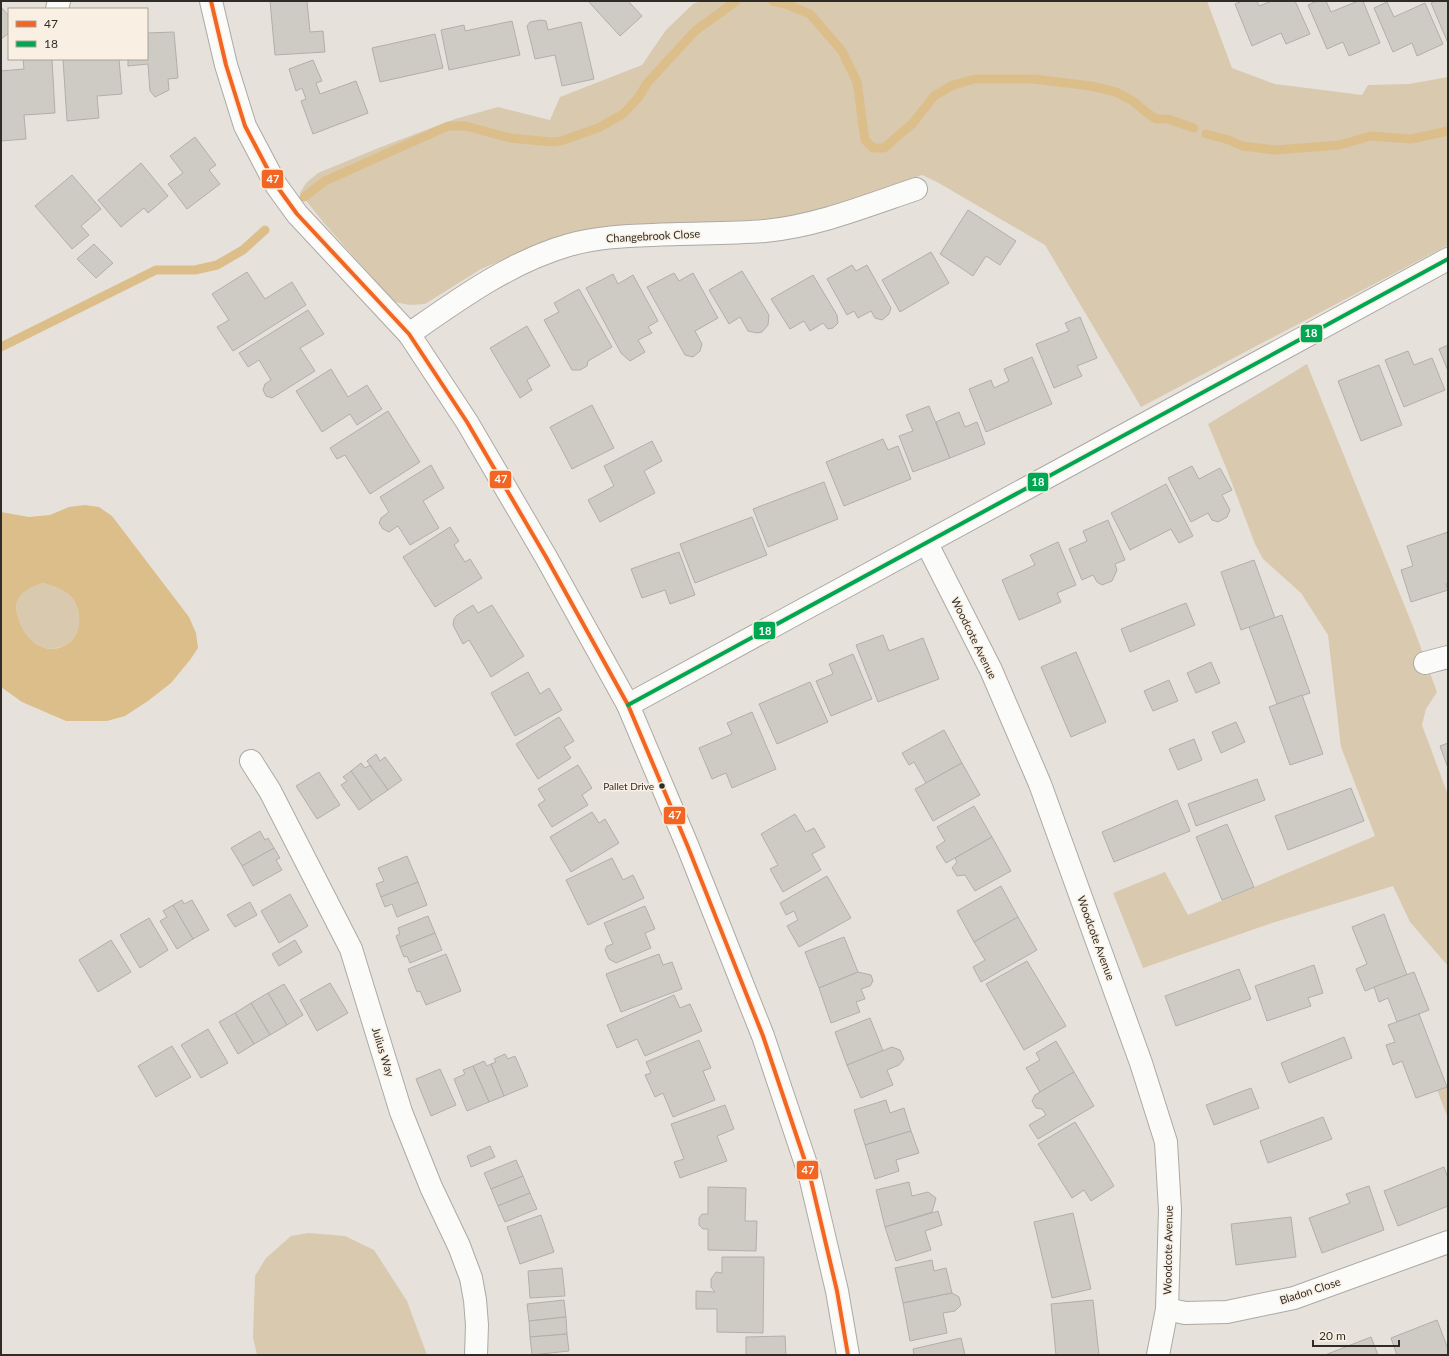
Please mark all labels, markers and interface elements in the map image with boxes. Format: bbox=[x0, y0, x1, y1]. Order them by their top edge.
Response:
legend bbox=[8, 8, 148, 60]
text: 47 bbox=[44, 16, 58, 31]
text: 18 bbox=[44, 36, 58, 51]
line badge: 47 bbox=[261, 169, 284, 189]
text: 47 bbox=[267, 172, 279, 185]
street label: Changebrook Close bbox=[606, 227, 700, 244]
line badge: 18 bbox=[1300, 324, 1323, 343]
text: 18 bbox=[1305, 326, 1317, 339]
line badge: 47 bbox=[489, 470, 512, 489]
text: 47 bbox=[495, 472, 507, 485]
line badge: 18 bbox=[1027, 472, 1049, 492]
text: 18 bbox=[1032, 475, 1044, 488]
street label: Woodcote Avenue bbox=[949, 595, 1000, 681]
line badge: 18 bbox=[753, 621, 776, 640]
text: 18 bbox=[759, 624, 771, 637]
place label: Pallet Drive bbox=[603, 780, 654, 792]
marker: Pallet Drive bbox=[657, 781, 667, 791]
line badge: 47 bbox=[663, 806, 686, 825]
text: 47 bbox=[669, 808, 681, 821]
street label: Woodcote Avenue bbox=[1075, 894, 1118, 982]
street label: Julius Way bbox=[370, 1025, 397, 1079]
line badge: 47 bbox=[796, 1160, 819, 1180]
text: 47 bbox=[802, 1163, 814, 1176]
street label: Woodcote Avenue bbox=[1160, 1205, 1175, 1295]
street label: Bladon Close bbox=[1278, 1275, 1342, 1306]
scale bar bbox=[1313, 1322, 1399, 1348]
text: 20 m bbox=[1319, 1328, 1346, 1343]

